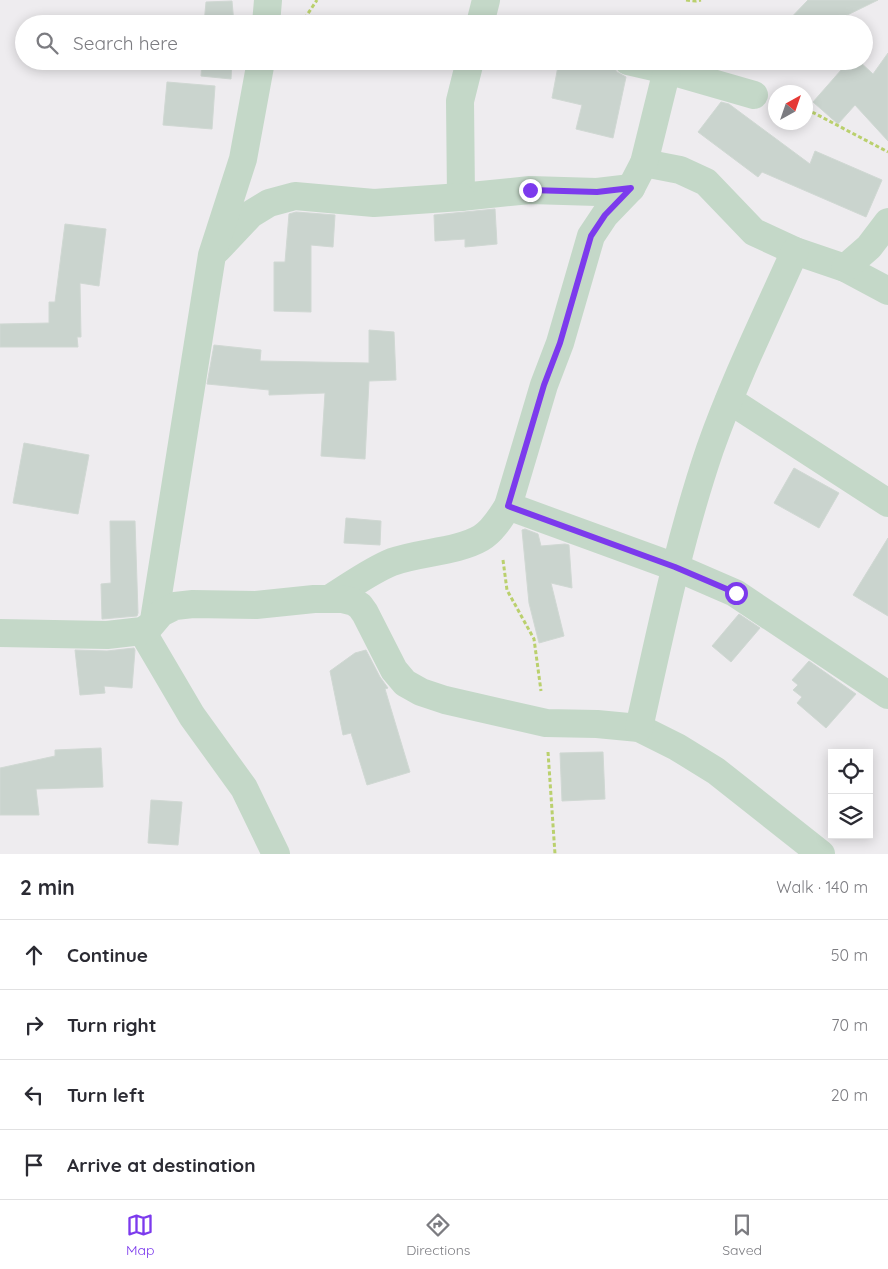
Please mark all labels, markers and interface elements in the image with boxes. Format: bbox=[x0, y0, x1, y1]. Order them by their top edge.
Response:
search box bbox=[15, 15, 873, 70]
icon: search bbox=[33, 29, 61, 57]
text: Search here bbox=[73, 31, 178, 55]
north arrow bbox=[768, 85, 813, 130]
route end bbox=[519, 179, 542, 202]
route start bbox=[725, 582, 748, 605]
map controls bbox=[828, 749, 873, 839]
button: locate bbox=[828, 749, 873, 794]
button: layers bbox=[828, 794, 873, 839]
text: 2 min bbox=[20, 874, 75, 900]
text: Walk · 140 m bbox=[776, 877, 868, 897]
icon: ahead bbox=[20, 941, 48, 969]
text: Continue bbox=[67, 943, 148, 967]
text: 50 m bbox=[831, 945, 868, 965]
icon: right bbox=[20, 1011, 48, 1039]
text: Turn right bbox=[67, 1013, 156, 1037]
text: 70 m bbox=[831, 1015, 868, 1035]
icon: left bbox=[20, 1081, 48, 1109]
text: Turn left bbox=[67, 1083, 145, 1107]
text: 20 m bbox=[831, 1085, 868, 1105]
icon: arrive bbox=[20, 1151, 48, 1179]
text: Arrive at destination bbox=[67, 1153, 256, 1177]
tab: Map bbox=[126, 1211, 154, 1259]
tab: Directions bbox=[406, 1211, 470, 1259]
tab: Saved bbox=[722, 1211, 762, 1259]

